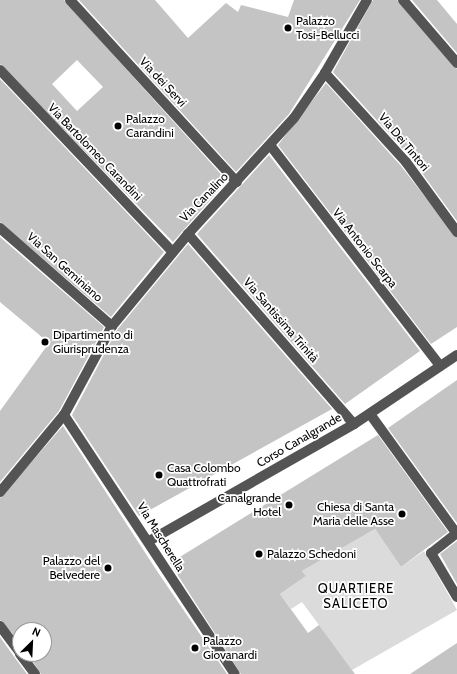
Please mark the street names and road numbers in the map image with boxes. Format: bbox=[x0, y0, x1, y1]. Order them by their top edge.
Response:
street label: Via dei Servi bbox=[136, 54, 190, 110]
street label: Via Bartolomeo Carandini bbox=[45, 100, 145, 204]
street label: Via Dei Tintori bbox=[376, 110, 432, 174]
street label: Via Canalino bbox=[177, 169, 231, 225]
street label: Via Antonio Scarpa bbox=[330, 206, 400, 290]
street label: Via San Geminiano bbox=[24, 229, 106, 305]
street label: Via Santissima Trinità bbox=[240, 275, 322, 365]
street label: Corso Canalgrande bbox=[254, 410, 344, 470]
street label: Via Mascherella bbox=[134, 500, 188, 574]

